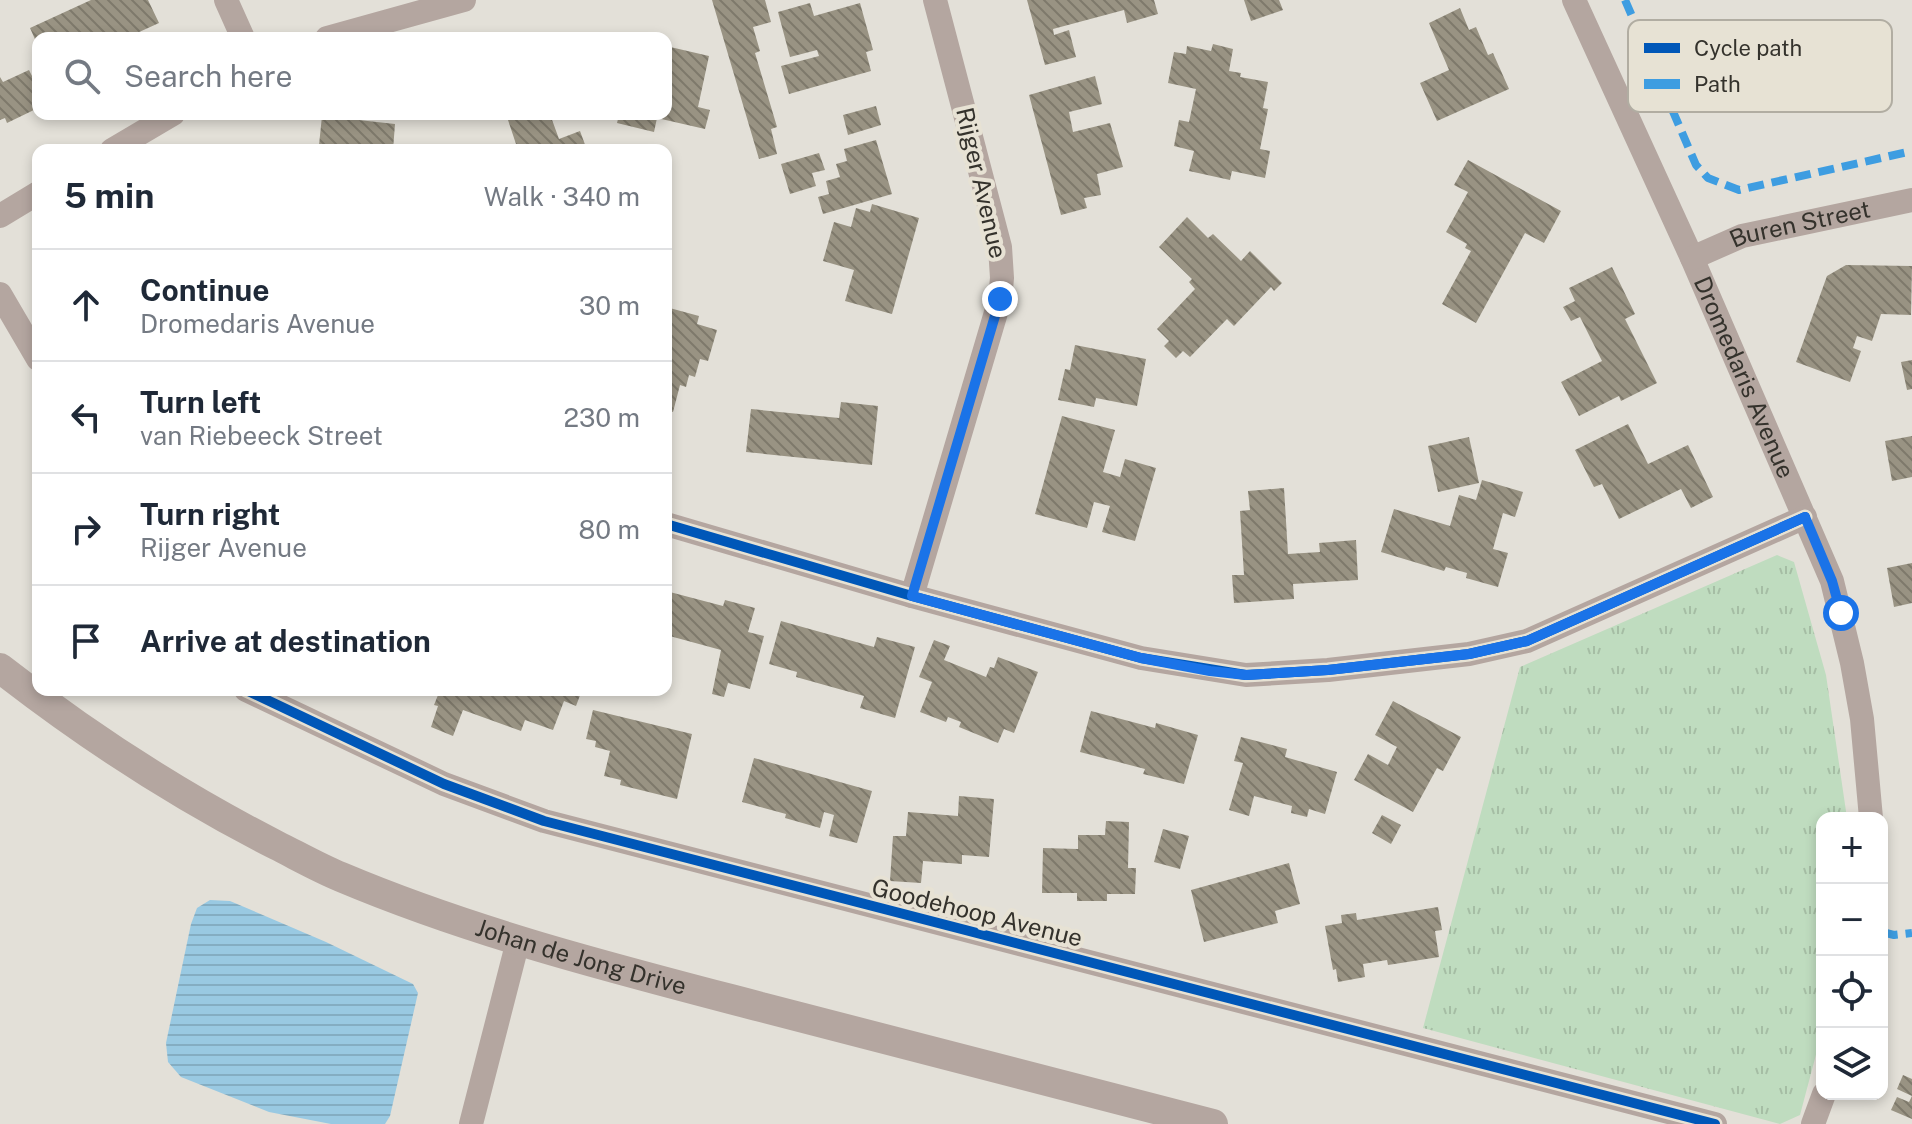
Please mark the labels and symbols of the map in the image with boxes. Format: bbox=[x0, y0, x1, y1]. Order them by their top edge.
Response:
legend bbox=[1628, 20, 1892, 112]
text: Cycle path bbox=[1694, 35, 1802, 61]
text: Path bbox=[1694, 71, 1741, 97]
street label: Rijger Avenue bbox=[951, 105, 1013, 261]
street label: Buren Street bbox=[1725, 194, 1873, 253]
street label: Dromedaris Avenue bbox=[1689, 272, 1801, 482]
route end bbox=[982, 281, 1018, 317]
route start bbox=[1823, 595, 1859, 631]
street label: Goodehoop Avenue bbox=[869, 872, 1085, 952]
street label: Johan de Jong Drive bbox=[472, 913, 690, 1000]

